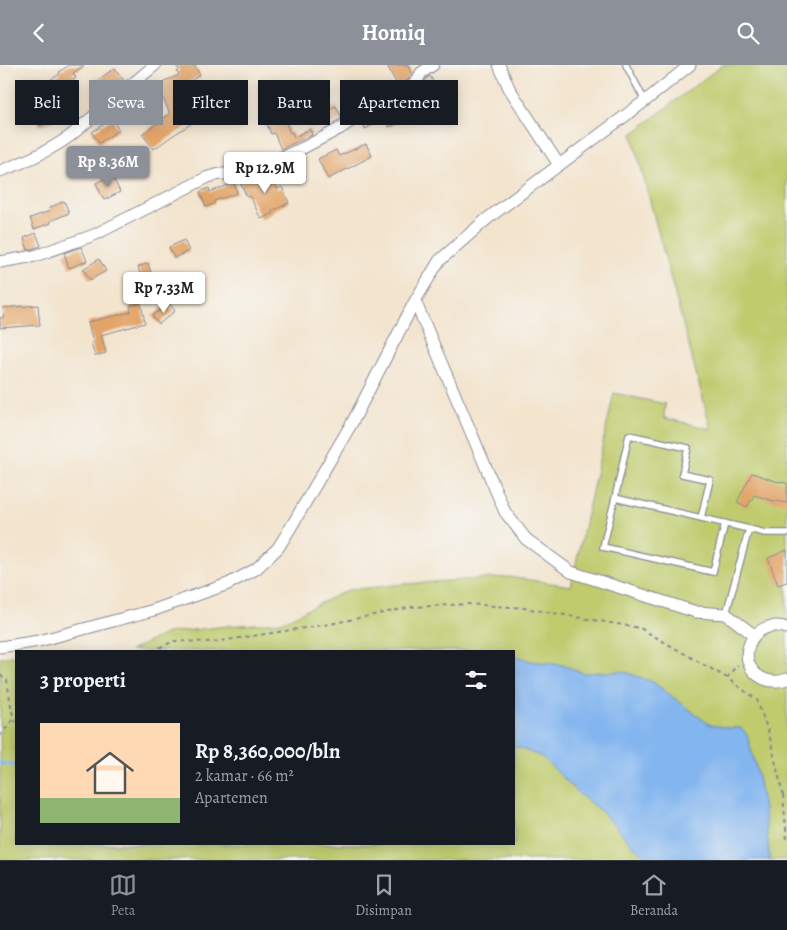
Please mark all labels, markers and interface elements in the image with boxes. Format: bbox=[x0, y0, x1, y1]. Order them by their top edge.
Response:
text: Homiq bbox=[362, 18, 425, 48]
icon: back bbox=[25, 19, 53, 47]
icon: search bbox=[734, 19, 762, 47]
chip: Beli bbox=[15, 80, 79, 125]
chip: Sewa bbox=[89, 80, 163, 125]
chip: Filter bbox=[173, 80, 248, 125]
chip: Baru bbox=[258, 80, 330, 125]
chip: Apartemen bbox=[340, 80, 458, 125]
pin: Rp 8.36M bbox=[56, 145, 160, 188]
text: Rp 8.36M bbox=[77, 151, 139, 173]
pin: Rp 12.9M bbox=[213, 151, 317, 194]
text: Rp 12.9M bbox=[235, 157, 295, 179]
pin: Rp 7.33M bbox=[112, 271, 216, 314]
text: Rp 7.33M bbox=[134, 277, 194, 299]
text: 3 properti bbox=[40, 666, 126, 694]
icon: filters bbox=[462, 666, 490, 694]
text: Rp 8,360,000/bln bbox=[195, 737, 340, 765]
icon: home bbox=[80, 743, 140, 803]
text: 2 kamar · 66 m² bbox=[195, 765, 294, 787]
text: Apartemen bbox=[195, 787, 268, 809]
tab: Peta bbox=[109, 871, 137, 920]
tab: Disimpan bbox=[355, 871, 412, 920]
tab: Beranda bbox=[630, 871, 678, 920]

